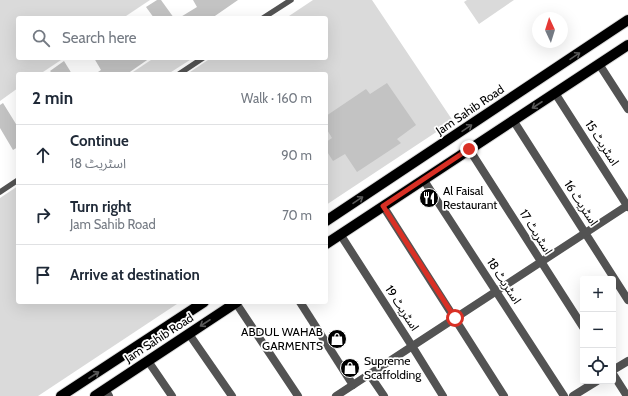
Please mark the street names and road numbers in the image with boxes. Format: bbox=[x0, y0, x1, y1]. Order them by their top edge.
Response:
street label: Jam Sahib Road bbox=[432, 81, 507, 138]
street label: اسٹریٹ 15 bbox=[582, 117, 623, 168]
street label: اسٹریٹ 16 bbox=[561, 177, 602, 228]
street label: اسٹریٹ 17 bbox=[517, 206, 556, 257]
street label: اسٹریٹ 18 bbox=[484, 255, 525, 307]
street label: اسٹریٹ 19 bbox=[382, 282, 423, 333]
street label: Jam Sahib Road bbox=[121, 310, 196, 366]

